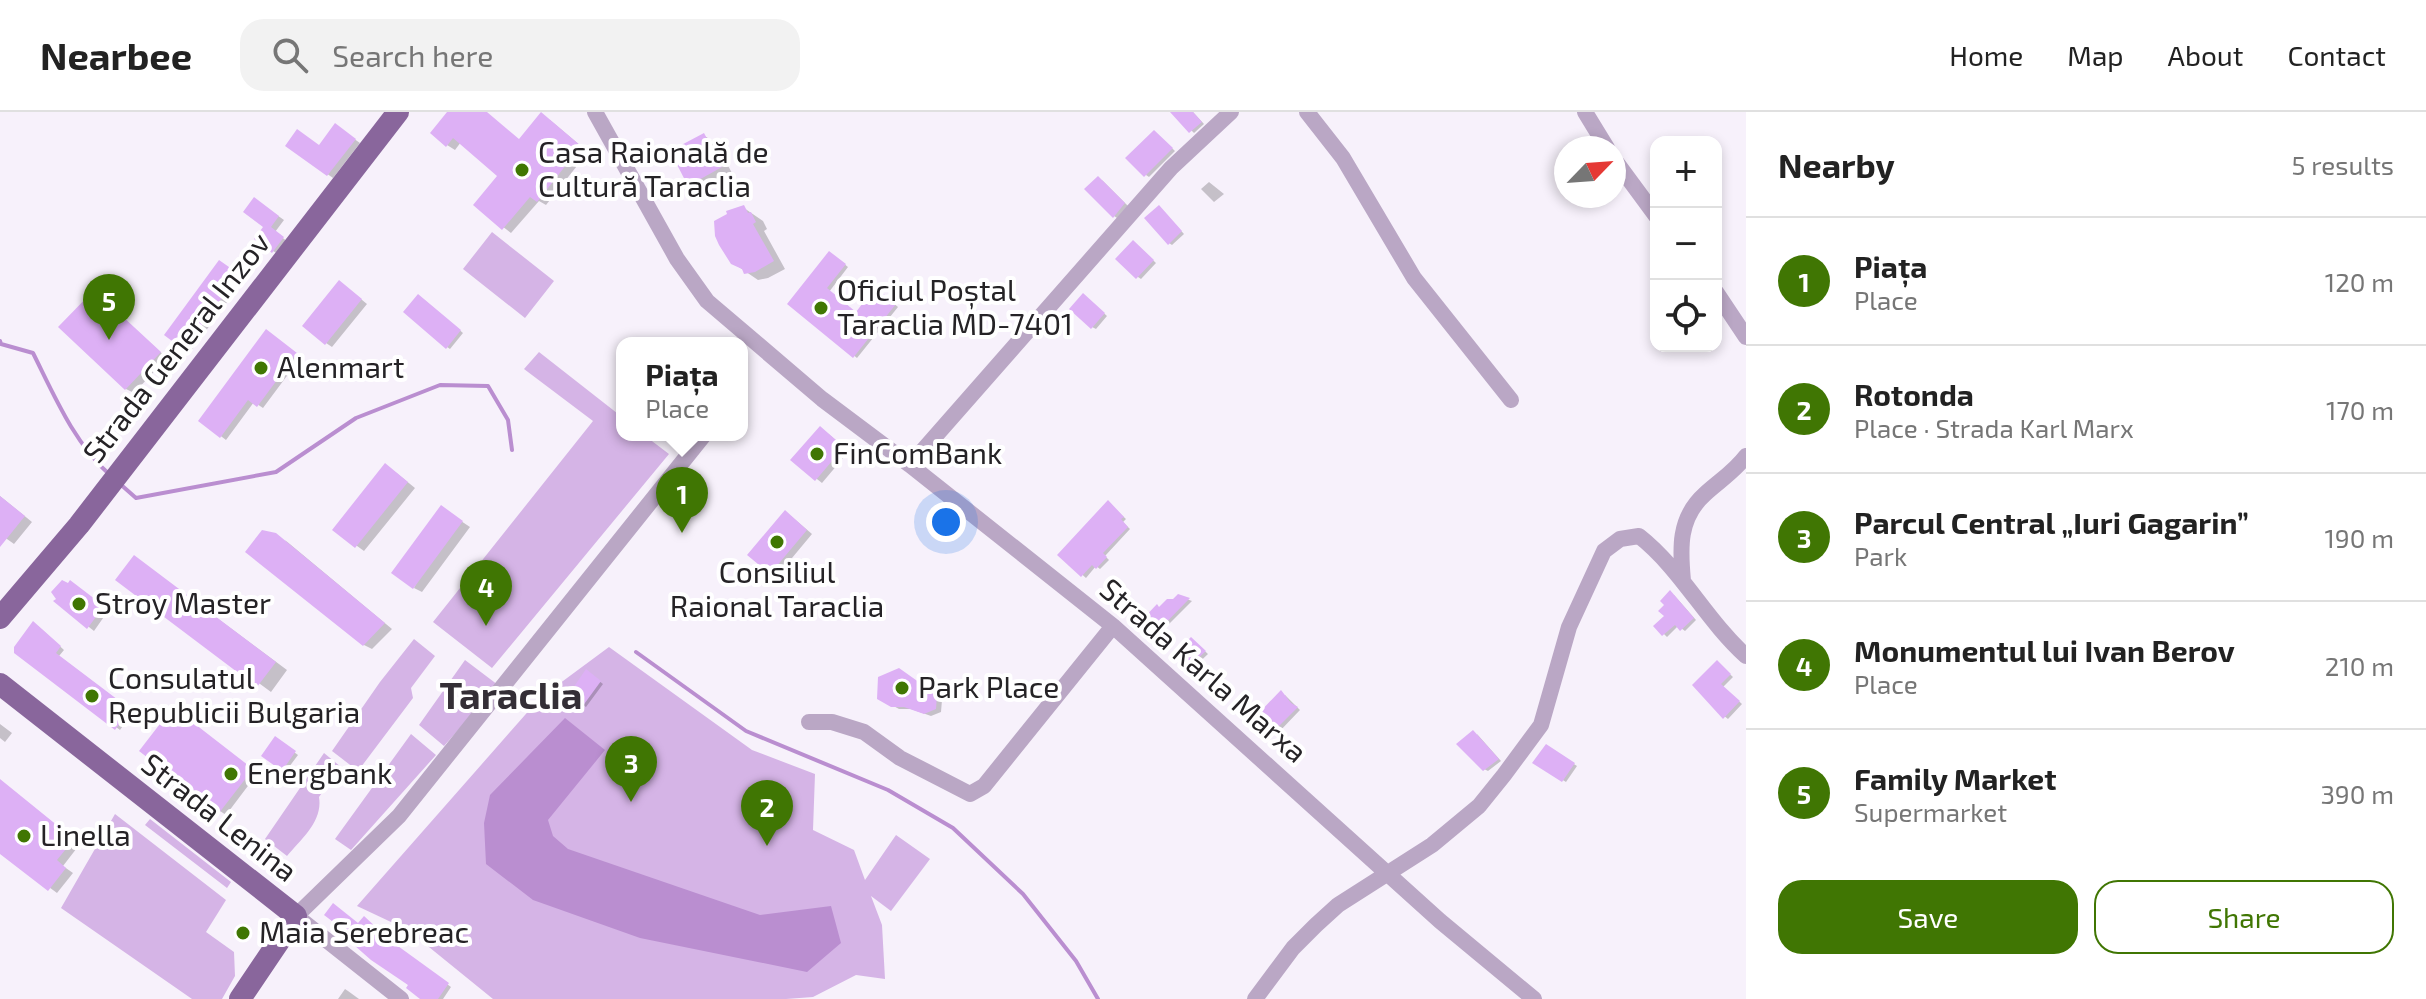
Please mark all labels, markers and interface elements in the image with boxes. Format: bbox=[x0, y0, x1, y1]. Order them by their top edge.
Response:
search box bbox=[240, 19, 800, 91]
text: Nearbee bbox=[40, 32, 192, 78]
icon: search bbox=[268, 33, 312, 77]
text: Search here bbox=[332, 37, 493, 73]
text: Home bbox=[1949, 38, 2023, 72]
text: Map bbox=[2067, 38, 2124, 72]
text: About bbox=[2168, 38, 2243, 72]
text: Contact bbox=[2287, 38, 2386, 72]
place label: Casa Raională de Cultură Taraclia bbox=[538, 133, 769, 203]
north arrow bbox=[1554, 136, 1626, 208]
map controls bbox=[1650, 136, 1722, 352]
button: + bbox=[1650, 136, 1722, 208]
text: Nearby bbox=[1778, 144, 1895, 185]
text: 5 results bbox=[2292, 149, 2394, 180]
marker: Casa Raională de Cultură Taraclia bbox=[513, 161, 531, 179]
button: − bbox=[1650, 208, 1722, 280]
street label: Strada General Inzov bbox=[74, 224, 277, 469]
text: Piața bbox=[1854, 248, 1927, 284]
text: 1 bbox=[1798, 266, 1810, 297]
text: 120 m bbox=[2325, 266, 2394, 297]
place label: Oficiul Poștal Taraclia MD-7401 bbox=[837, 271, 1073, 341]
pin: 5 bbox=[83, 274, 135, 340]
button: locate bbox=[1650, 280, 1722, 352]
text: Place bbox=[1854, 284, 1918, 315]
marker: Oficiul Poștal Taraclia MD-7401 bbox=[812, 299, 830, 317]
popup bbox=[616, 337, 748, 441]
place label: Alenmart bbox=[277, 348, 404, 384]
text: Piața bbox=[645, 356, 719, 392]
marker: Alenmart bbox=[252, 359, 270, 377]
text: Rotonda bbox=[1854, 376, 1974, 412]
text: Place bbox=[645, 392, 709, 423]
text: 2 bbox=[1796, 394, 1812, 425]
text: 170 m bbox=[2326, 394, 2394, 425]
text: Place · Strada Karl Marx bbox=[1854, 412, 2134, 443]
place label: FinComBank bbox=[833, 434, 1002, 470]
marker: FinComBank bbox=[808, 445, 826, 463]
pin: 1 bbox=[656, 467, 708, 533]
your location bbox=[926, 502, 966, 542]
text: Parcul Central „Iuri Gagarin” bbox=[1854, 504, 2249, 540]
text: 3 bbox=[1797, 522, 1811, 553]
text: 190 m bbox=[2325, 522, 2394, 553]
marker: Consiliul Raional Taraclia bbox=[768, 533, 786, 551]
text: Park bbox=[1854, 540, 1907, 571]
place label: Consiliul Raional Taraclia bbox=[670, 553, 884, 623]
pin: 4 bbox=[460, 560, 512, 626]
street label: Strada Karla Marxa bbox=[1094, 570, 1315, 769]
place label: Stroy Master bbox=[95, 584, 271, 620]
marker: Stroy Master bbox=[70, 595, 88, 613]
text: Monumentul lui Ivan Berov bbox=[1854, 632, 2235, 668]
text: 4 bbox=[1796, 650, 1812, 681]
text: 210 m bbox=[2325, 650, 2394, 681]
place label: Consulatul Republicii Bulgaria bbox=[108, 659, 360, 729]
place label: Park Place bbox=[918, 668, 1059, 704]
text: Place bbox=[1854, 668, 1918, 699]
district label: Taraclia bbox=[440, 671, 582, 717]
marker: Park Place bbox=[893, 679, 911, 697]
marker: Consulatul Republicii Bulgaria bbox=[83, 687, 101, 705]
pin: 3 bbox=[605, 736, 657, 802]
street label: Strada Lenina bbox=[135, 745, 305, 888]
place label: Energbank bbox=[247, 754, 392, 790]
text: Family Market bbox=[1854, 760, 2057, 796]
marker: Energbank bbox=[222, 765, 240, 783]
text: 5 bbox=[1797, 778, 1811, 809]
text: 390 m bbox=[2320, 778, 2394, 809]
pin: 2 bbox=[741, 780, 793, 846]
text: Supermarket bbox=[1854, 796, 2007, 827]
place label: Linella bbox=[40, 816, 131, 852]
marker: Linella bbox=[15, 827, 33, 845]
button: Save bbox=[1778, 880, 2078, 954]
button: Share bbox=[2094, 880, 2394, 954]
place label: Maia Serebreac bbox=[259, 913, 469, 949]
marker: Maia Serebreac bbox=[234, 924, 252, 942]

